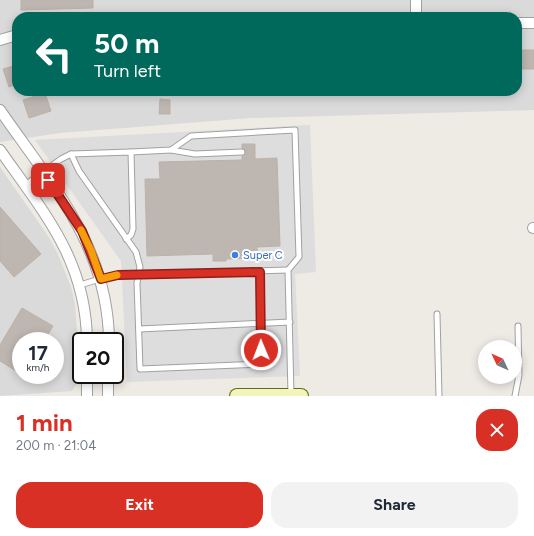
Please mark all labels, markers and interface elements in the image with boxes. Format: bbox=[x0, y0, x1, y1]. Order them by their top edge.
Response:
text: 50 m bbox=[94, 26, 160, 60]
icon: left bbox=[28, 28, 80, 80]
text: Turn left bbox=[94, 60, 161, 82]
pin bbox=[31, 163, 65, 197]
icon: arrive bbox=[37, 169, 59, 191]
place label: Super C bbox=[243, 249, 283, 262]
marker: Super C bbox=[230, 250, 240, 260]
position arrow bbox=[240, 329, 282, 371]
speed limit sign: 20 bbox=[72, 332, 124, 384]
north arrow bbox=[478, 340, 522, 384]
map controls bbox=[478, 340, 522, 384]
text: 17 bbox=[28, 341, 48, 365]
text: km/h bbox=[27, 361, 49, 374]
text: 1 min bbox=[16, 408, 73, 437]
button: close bbox=[476, 409, 518, 451]
text: 200 m · 21:04 bbox=[16, 438, 96, 453]
button: Exit bbox=[16, 482, 263, 528]
button: Share bbox=[271, 482, 518, 528]

